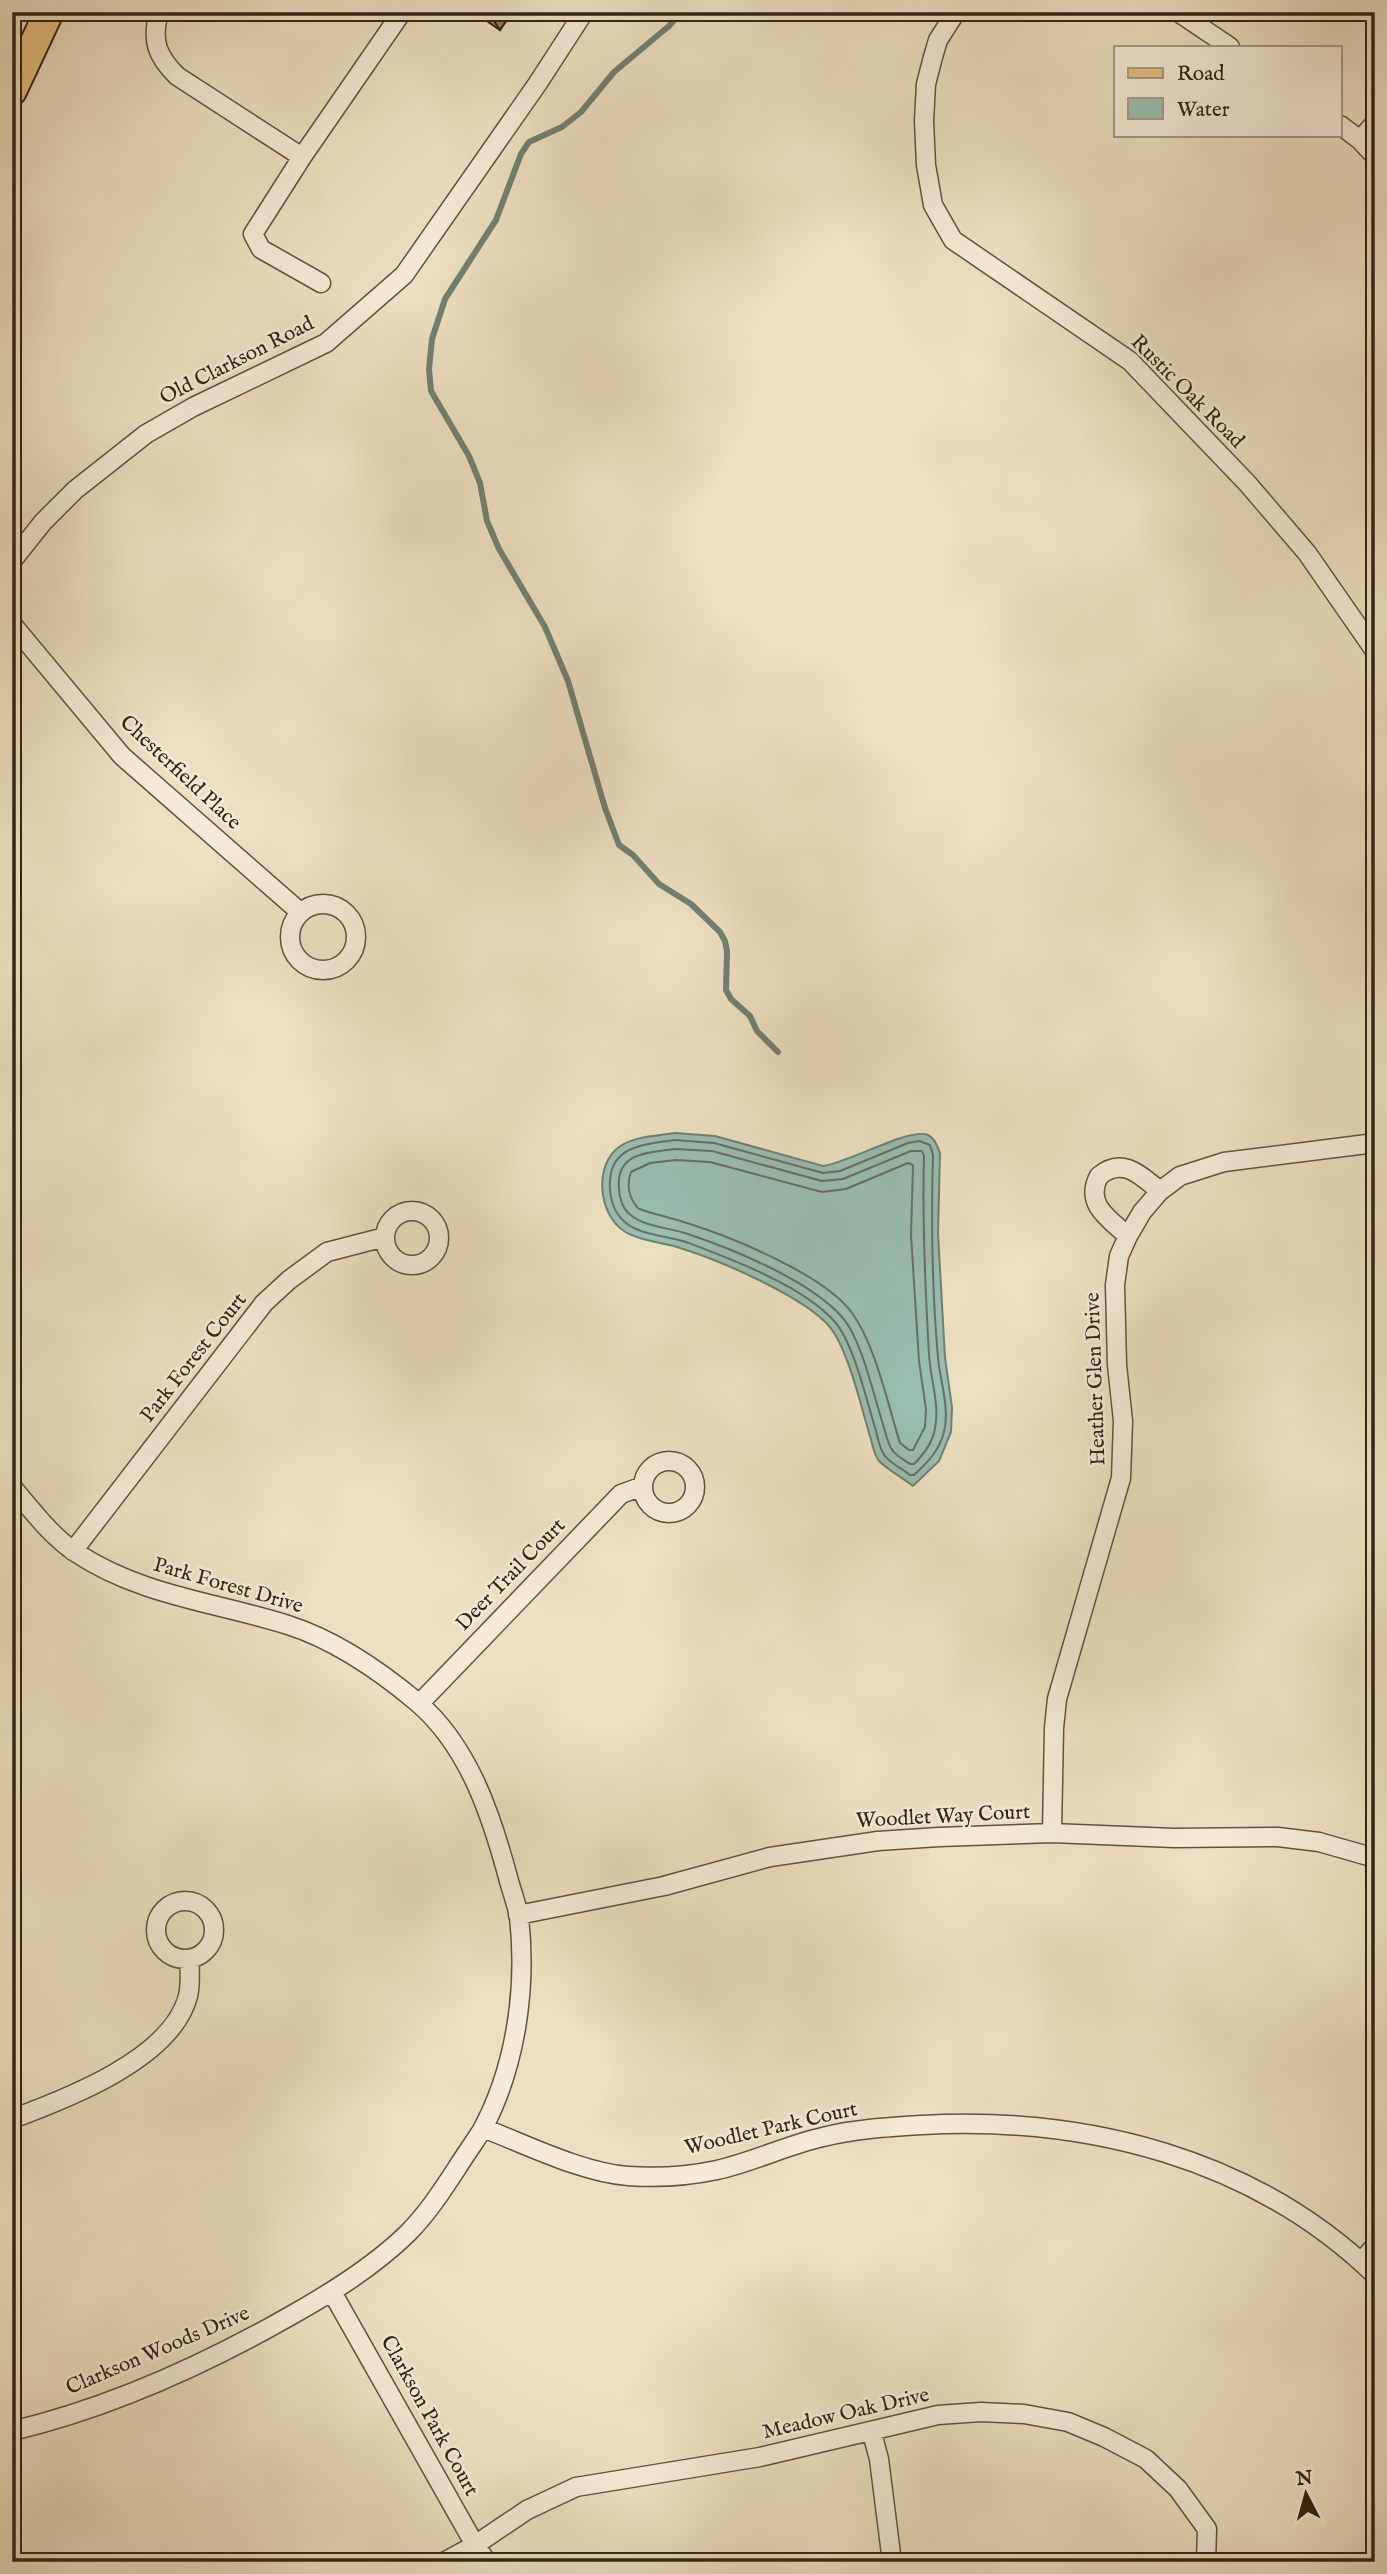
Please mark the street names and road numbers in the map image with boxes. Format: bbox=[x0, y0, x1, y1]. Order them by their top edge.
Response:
street label: Old Clarkson Road bbox=[155, 310, 319, 411]
street label: Rustic Oak Road bbox=[1124, 329, 1250, 455]
street label: Chesterfield Place bbox=[114, 710, 247, 837]
street label: Park Forest Court bbox=[135, 1288, 253, 1428]
street label: Heather Glen Drive bbox=[1079, 1292, 1113, 1466]
street label: Deer Trail Court bbox=[450, 1513, 572, 1637]
street label: Park Forest Drive bbox=[150, 1552, 306, 1620]
street label: Woodlet Way Court bbox=[855, 1799, 1031, 1835]
street label: Woodlet Park Court bbox=[682, 2096, 860, 2162]
street label: Clarkson Woods Drive bbox=[62, 2300, 254, 2402]
street label: Clarkson Park Court bbox=[374, 2331, 484, 2501]
street label: Meadow Oak Drive bbox=[760, 2382, 932, 2446]

